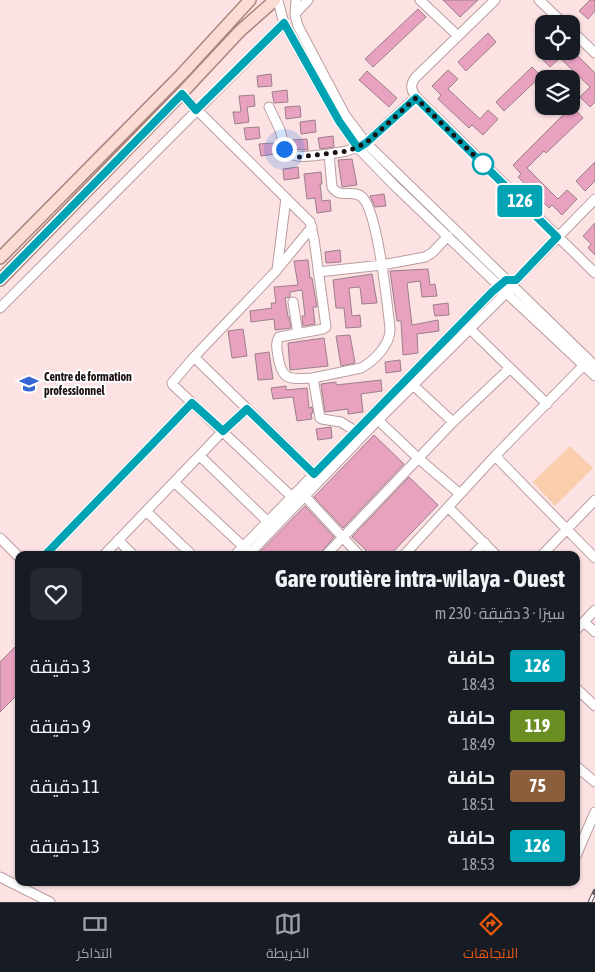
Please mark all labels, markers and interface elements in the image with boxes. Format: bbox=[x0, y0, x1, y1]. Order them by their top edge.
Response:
map controls bbox=[535, 15, 580, 115]
button: locate bbox=[535, 15, 580, 60]
button: layers bbox=[535, 70, 580, 115]
your location bbox=[272, 137, 297, 162]
unlabelled marker bbox=[472, 153, 494, 175]
line badge: 126 bbox=[491, 185, 549, 217]
text: 126 bbox=[507, 190, 533, 211]
place label: Centre de formation professionnel bbox=[44, 370, 132, 398]
school or university icon: Centre de formation professionnel bbox=[18, 373, 40, 395]
text: Gare routière intra-wilaya - Ouest bbox=[275, 565, 565, 592]
button: heart bbox=[30, 568, 82, 620]
text: سيرًا · 3 دقيقة · 230 m bbox=[435, 604, 565, 622]
text: حافلة bbox=[447, 646, 495, 668]
text: 3 دقيقة bbox=[30, 655, 91, 677]
text: 126 bbox=[525, 655, 550, 676]
text: 18:43 bbox=[462, 675, 495, 693]
text: حافلة bbox=[447, 706, 495, 728]
text: 9 دقيقة bbox=[30, 715, 91, 737]
text: 119 bbox=[525, 715, 550, 736]
text: 18:49 bbox=[462, 735, 495, 753]
text: حافلة bbox=[447, 766, 495, 788]
text: 11 دقيقة bbox=[30, 775, 100, 797]
text: 75 bbox=[529, 775, 546, 796]
text: 18:51 bbox=[462, 795, 495, 813]
text: حافلة bbox=[447, 826, 495, 848]
text: 13 دقيقة bbox=[30, 835, 100, 857]
text: 126 bbox=[525, 835, 550, 856]
text: 18:53 bbox=[462, 855, 495, 873]
tab: التذاكر bbox=[77, 910, 113, 966]
tab: الخريطة bbox=[266, 910, 310, 966]
tab: الاتجاهات bbox=[463, 910, 518, 966]

